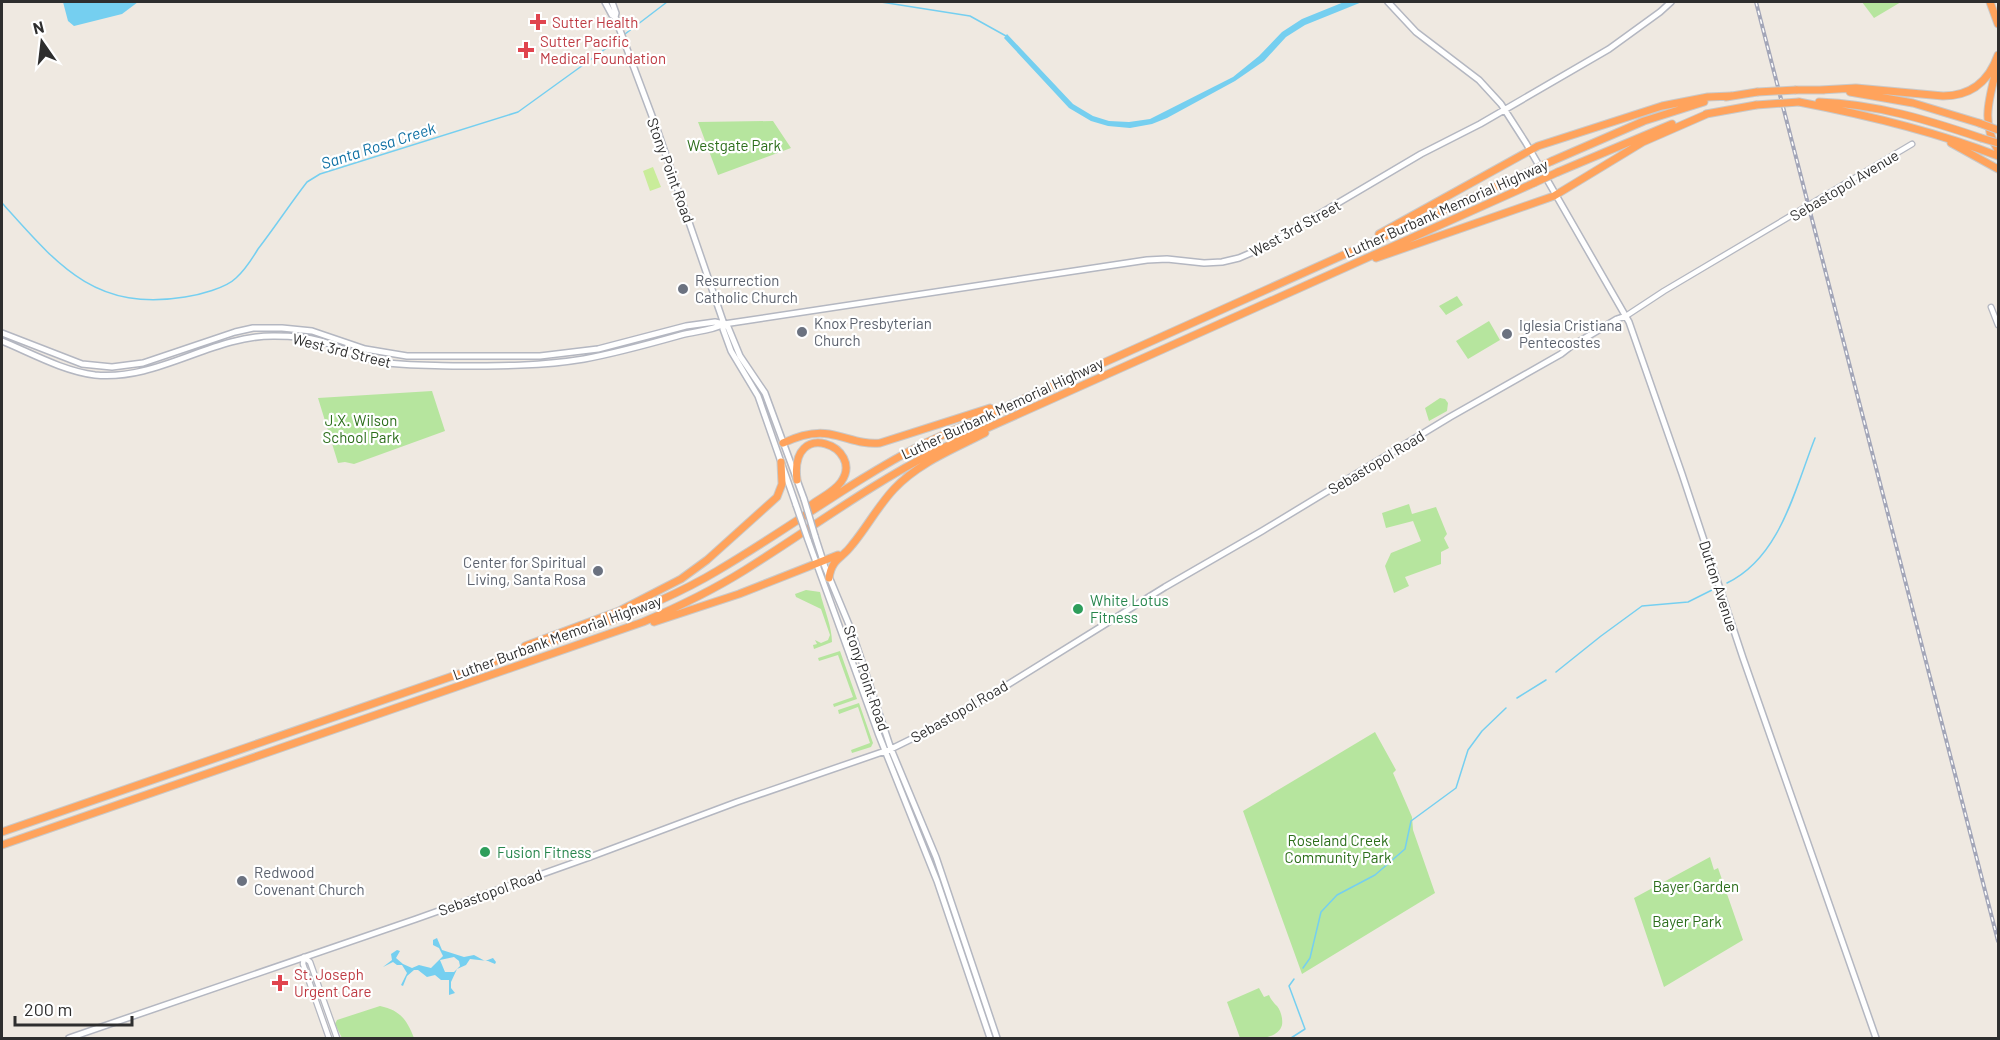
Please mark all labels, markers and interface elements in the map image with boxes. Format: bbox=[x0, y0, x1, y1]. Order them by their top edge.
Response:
north arrow bbox=[12, 12, 72, 72]
marker: Sutter Health bbox=[529, 13, 547, 31]
place label: Sutter Health bbox=[552, 13, 638, 31]
text: N bbox=[31, 16, 46, 37]
place label: Sutter Pacific Medical Foundation bbox=[540, 32, 666, 67]
marker: Sutter Pacific Medical Foundation bbox=[517, 41, 535, 59]
street label: Stony Point Road bbox=[644, 115, 698, 225]
water label: Santa Rosa Creek bbox=[318, 117, 438, 172]
park label: Westgate Park bbox=[687, 136, 782, 154]
street label: Sebastopol Avenue bbox=[1786, 145, 1902, 225]
street label: Luther Burbank Memorial Highway bbox=[1341, 155, 1551, 261]
street label: West 3rd Street bbox=[1246, 196, 1344, 260]
place label: Resurrection Catholic Church bbox=[695, 271, 798, 306]
marker: Resurrection Catholic Church bbox=[676, 282, 690, 296]
place label: Knox Presbyterian Church bbox=[814, 314, 932, 349]
place label: Iglesia Cristiana Pentecostes bbox=[1519, 316, 1622, 351]
marker: Knox Presbyterian Church bbox=[795, 325, 809, 339]
marker: Iglesia Cristiana Pentecostes bbox=[1500, 327, 1514, 341]
street label: West 3rd Street bbox=[291, 329, 393, 371]
street label: Luther Burbank Memorial Highway bbox=[898, 353, 1106, 463]
park label: J.X. Wilson School Park bbox=[323, 411, 400, 446]
street label: Sebastopol Road bbox=[1325, 426, 1427, 498]
street label: Dutton Avenue bbox=[1696, 538, 1742, 634]
place label: Center for Spiritual Living, Santa Rosa bbox=[463, 553, 586, 588]
marker: Center for Spiritual Living, Santa Rosa bbox=[591, 564, 605, 578]
street label: Luther Burbank Memorial Highway bbox=[450, 591, 664, 683]
place label: White Lotus Fitness bbox=[1090, 591, 1169, 626]
marker: White Lotus Fitness bbox=[1071, 602, 1085, 616]
street label: Stony Point Road bbox=[841, 623, 893, 733]
street label: Sebastopol Road bbox=[907, 676, 1011, 746]
park label: Roseland Creek Community Park bbox=[1285, 831, 1392, 866]
place label: Fusion Fitness bbox=[497, 843, 592, 861]
marker: Fusion Fitness bbox=[478, 845, 492, 859]
place label: Redwood Covenant Church bbox=[254, 863, 365, 898]
street label: Sebastopol Road bbox=[436, 865, 544, 919]
marker: Redwood Covenant Church bbox=[235, 874, 249, 888]
park label: Bayer Garden bbox=[1653, 877, 1739, 895]
park label: Bayer Park bbox=[1652, 912, 1722, 930]
place label: St. Joseph Urgent Care bbox=[294, 965, 372, 1000]
marker: St. Joseph Urgent Care bbox=[271, 974, 289, 992]
scale bar bbox=[15, 989, 132, 1027]
text: 200 m bbox=[24, 998, 72, 1020]

